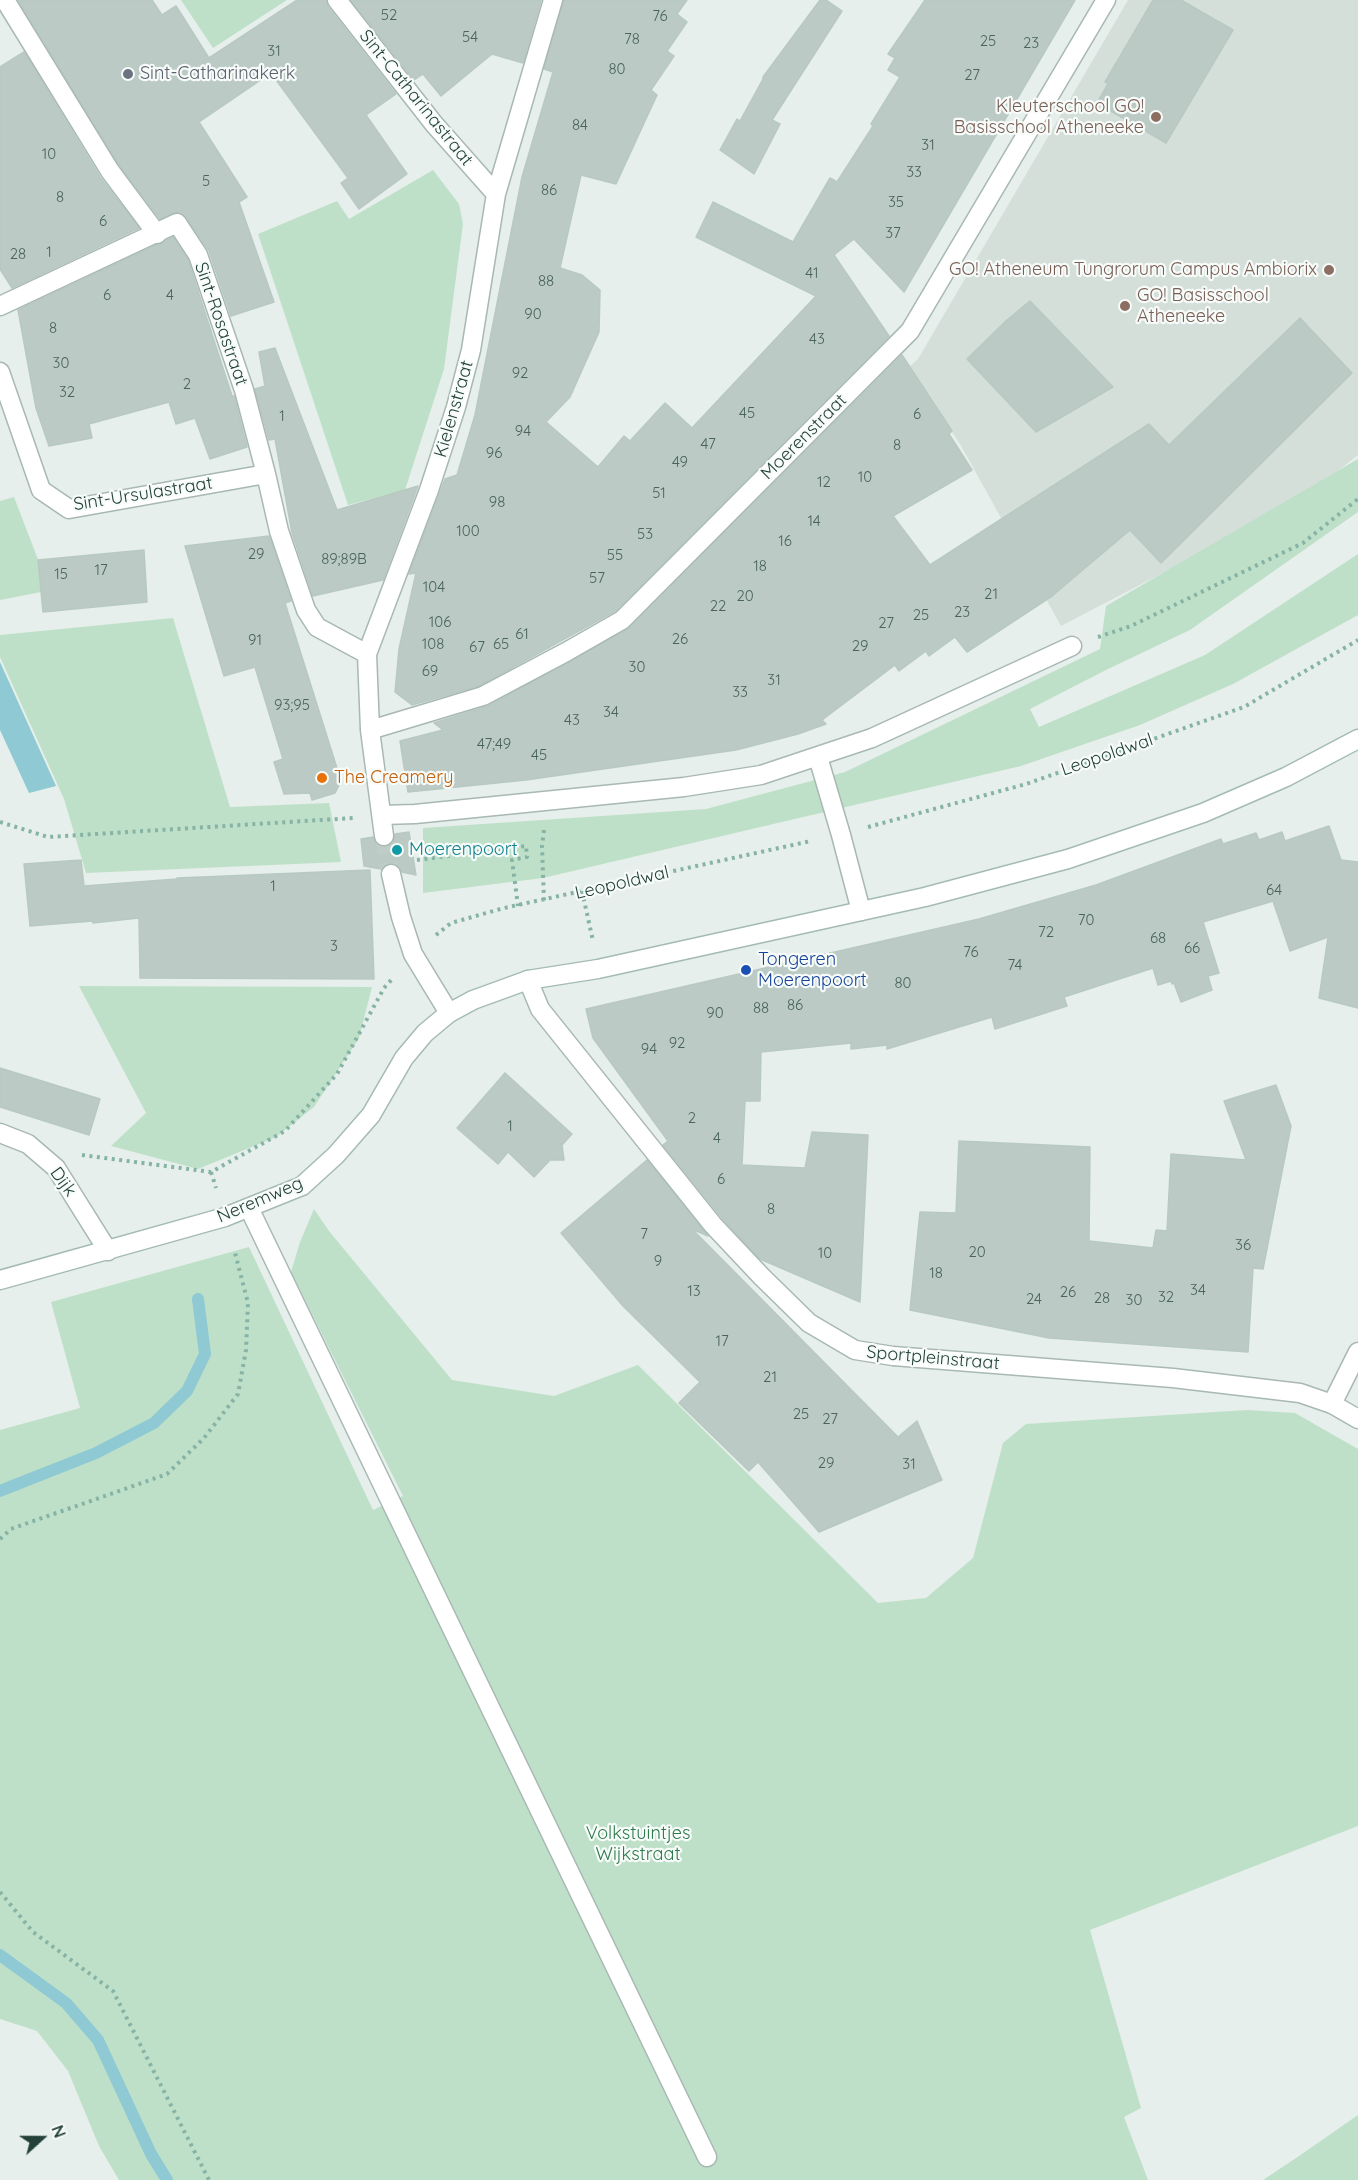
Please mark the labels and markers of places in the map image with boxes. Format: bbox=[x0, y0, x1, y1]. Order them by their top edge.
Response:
place label: Sint-Catharinakerk bbox=[140, 63, 295, 85]
marker: Sint-Catharinakerk bbox=[121, 67, 135, 81]
place label: Kleuterschool GO! Basisschool Atheneeke bbox=[954, 96, 1144, 138]
marker: Kleuterschool GO! Basisschool Atheneeke bbox=[1149, 110, 1163, 124]
place label: GO! Atheneum Tungrorum Campus Ambiorix bbox=[949, 259, 1317, 281]
marker: GO! Atheneum Tungrorum Campus Ambiorix bbox=[1322, 263, 1336, 277]
place label: GO! Basisschool Atheneeke bbox=[1137, 285, 1269, 328]
marker: GO! Basisschool Atheneeke bbox=[1118, 299, 1132, 313]
place label: The Creamery bbox=[334, 767, 453, 789]
marker: The Creamery bbox=[315, 771, 329, 785]
place label: Moerenpoort bbox=[409, 839, 518, 861]
marker: Moerenpoort bbox=[390, 843, 404, 857]
place label: Tongeren Moerenpoort bbox=[758, 949, 867, 992]
marker: Tongeren Moerenpoort bbox=[739, 963, 753, 977]

